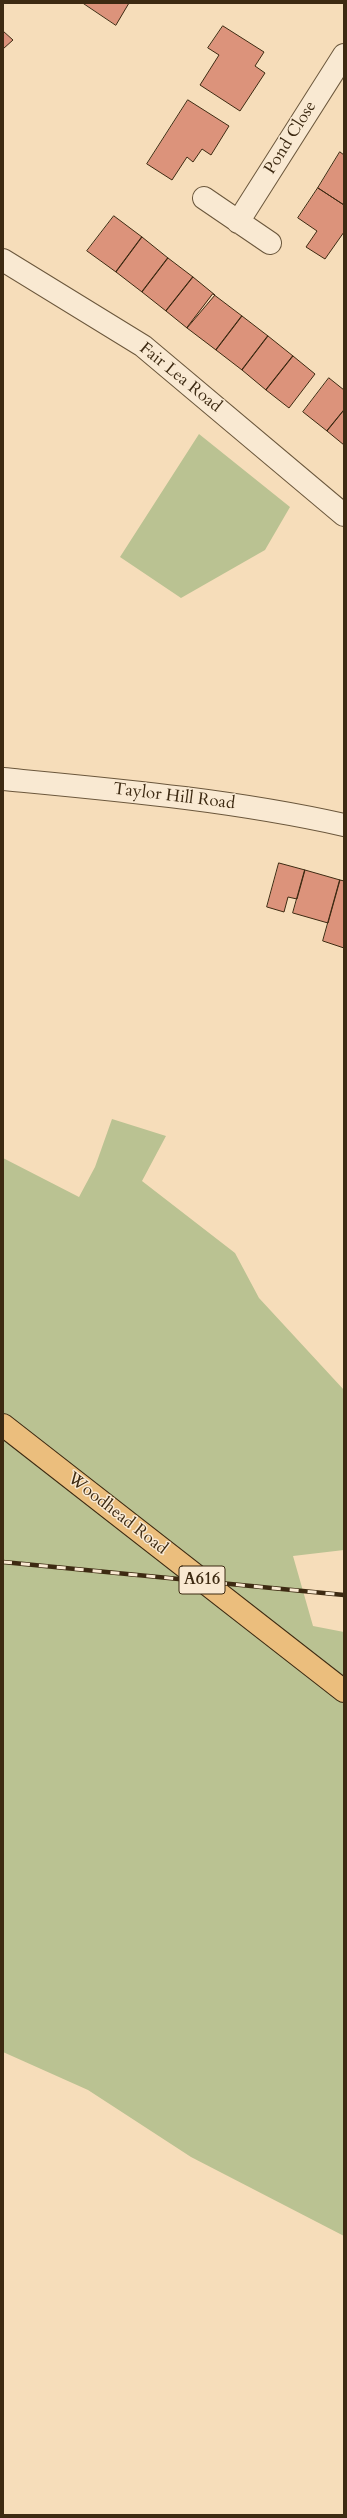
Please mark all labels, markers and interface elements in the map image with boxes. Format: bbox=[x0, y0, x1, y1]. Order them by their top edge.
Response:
street label: Pond Close bbox=[261, 98, 321, 178]
street label: Fair Lea Road bbox=[135, 339, 225, 417]
street label: Taylor Hill Road bbox=[112, 779, 236, 815]
street label: Woodhead Road bbox=[63, 1469, 171, 1559]
road number: A616 bbox=[179, 1566, 225, 1594]

